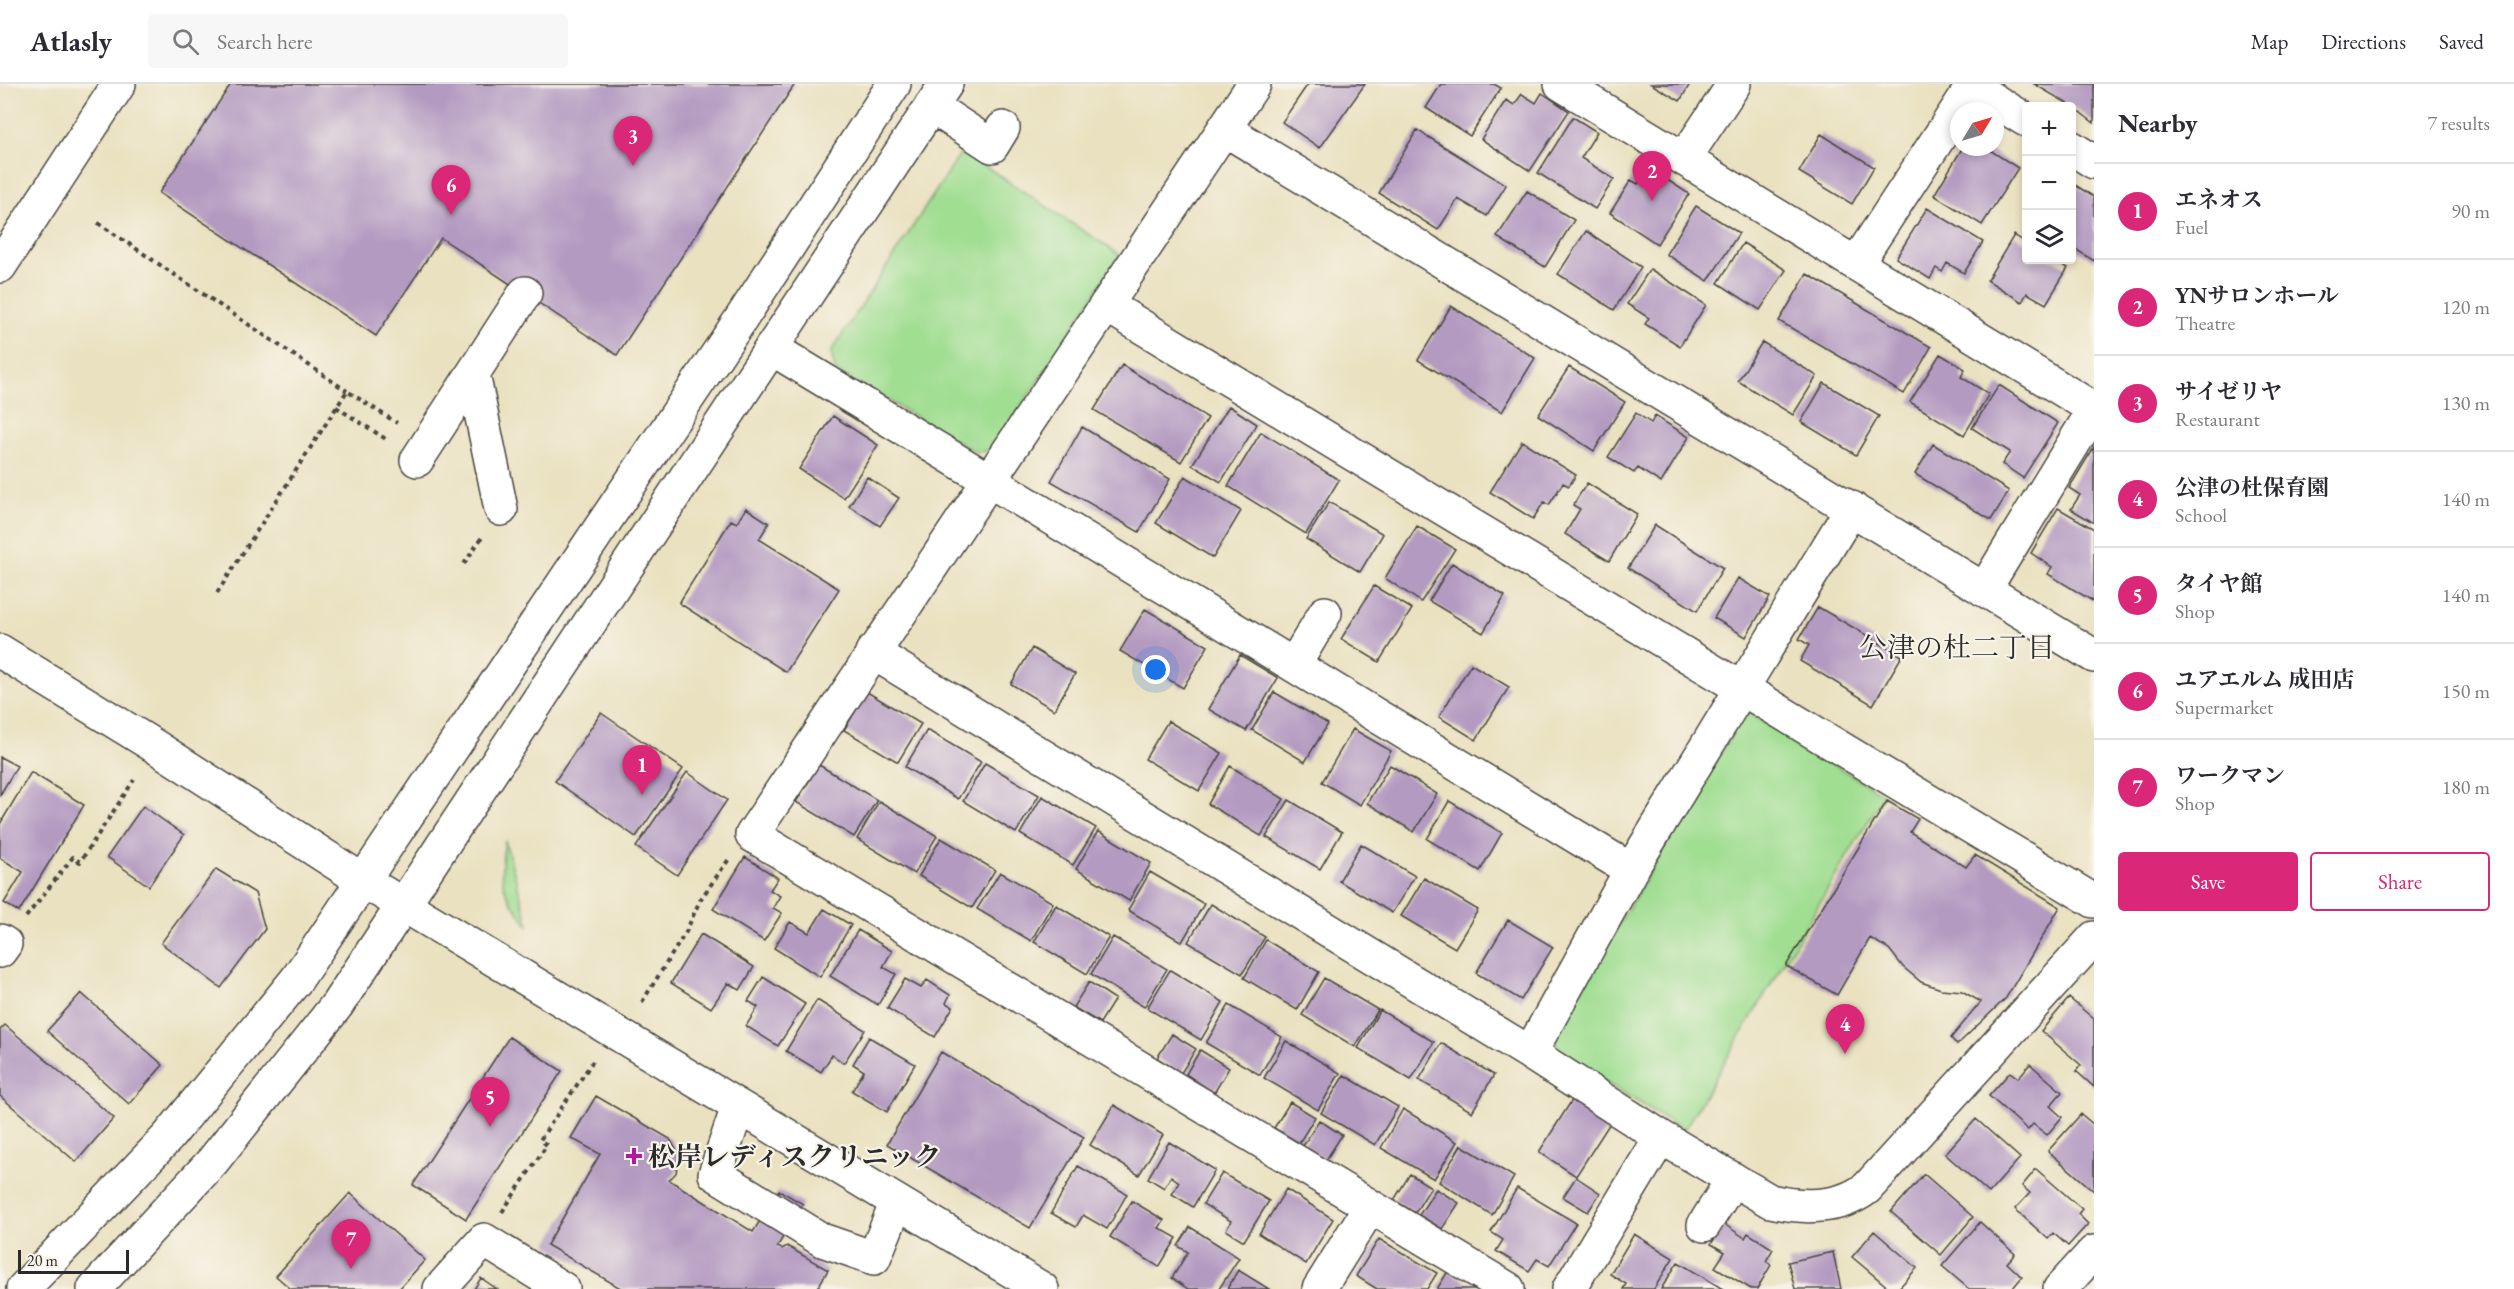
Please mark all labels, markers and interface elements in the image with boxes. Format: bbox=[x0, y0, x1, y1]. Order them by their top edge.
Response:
search box bbox=[148, 14, 568, 68]
text: Atlasly bbox=[30, 23, 112, 59]
icon: search bbox=[169, 25, 202, 58]
text: Search here bbox=[217, 27, 313, 56]
text: Map bbox=[2251, 28, 2288, 55]
text: Directions bbox=[2321, 28, 2406, 55]
text: Saved bbox=[2439, 28, 2484, 55]
north arrow bbox=[1950, 102, 2004, 156]
map controls bbox=[2022, 102, 2076, 264]
button: + bbox=[2022, 102, 2076, 156]
text: Nearby bbox=[2118, 106, 2198, 140]
text: 7 results bbox=[2427, 110, 2490, 136]
pin: 3 bbox=[614, 116, 652, 166]
pin: 2 bbox=[1632, 152, 1672, 201]
button: − bbox=[2022, 156, 2076, 210]
pin: 6 bbox=[432, 166, 470, 215]
text: エネオス bbox=[2175, 185, 2263, 214]
text: 1 bbox=[2132, 198, 2143, 224]
text: 90 m bbox=[2451, 198, 2490, 224]
button: layers bbox=[2022, 210, 2076, 264]
text: Fuel bbox=[2175, 214, 2208, 240]
text: YNサロンホール bbox=[2175, 281, 2339, 310]
text: 2 bbox=[2132, 294, 2143, 320]
text: 120 m bbox=[2442, 294, 2490, 320]
text: Theatre bbox=[2175, 310, 2235, 336]
text: サイゼリヤ bbox=[2175, 377, 2282, 406]
text: 3 bbox=[2132, 390, 2143, 416]
text: 130 m bbox=[2442, 390, 2490, 416]
text: Restaurant bbox=[2175, 406, 2260, 432]
text: 公津の杜保育園 bbox=[2175, 473, 2329, 502]
text: 4 bbox=[2132, 486, 2143, 512]
text: 140 m bbox=[2442, 486, 2490, 512]
text: School bbox=[2175, 502, 2227, 528]
text: タイヤ館 bbox=[2175, 569, 2263, 598]
text: 5 bbox=[2132, 582, 2143, 608]
text: 140 m bbox=[2442, 582, 2490, 608]
text: Shop bbox=[2175, 598, 2215, 624]
district label: 公津の杜二丁目 bbox=[1859, 629, 2055, 665]
your location bbox=[1141, 655, 1170, 684]
text: ユアエルム 成田店 bbox=[2175, 665, 2354, 694]
text: 6 bbox=[2132, 678, 2143, 704]
text: 150 m bbox=[2442, 678, 2490, 704]
text: Supermarket bbox=[2175, 694, 2273, 720]
pin: 1 bbox=[622, 746, 662, 795]
text: ワークマン bbox=[2175, 761, 2285, 790]
text: 7 bbox=[2132, 774, 2143, 800]
text: 180 m bbox=[2442, 774, 2490, 800]
text: Shop bbox=[2175, 790, 2215, 816]
button: Save bbox=[2118, 852, 2298, 911]
button: Share bbox=[2310, 852, 2490, 911]
pin: 4 bbox=[1826, 1004, 1864, 1054]
pin: 5 bbox=[470, 1078, 510, 1127]
place label: 松岸レディスクリニック bbox=[648, 1139, 941, 1174]
marker: 松岸レディスクリニック bbox=[625, 1147, 643, 1165]
pin: 7 bbox=[332, 1220, 370, 1269]
scale bar bbox=[18, 1247, 129, 1274]
text: 20 m bbox=[27, 1250, 58, 1271]

